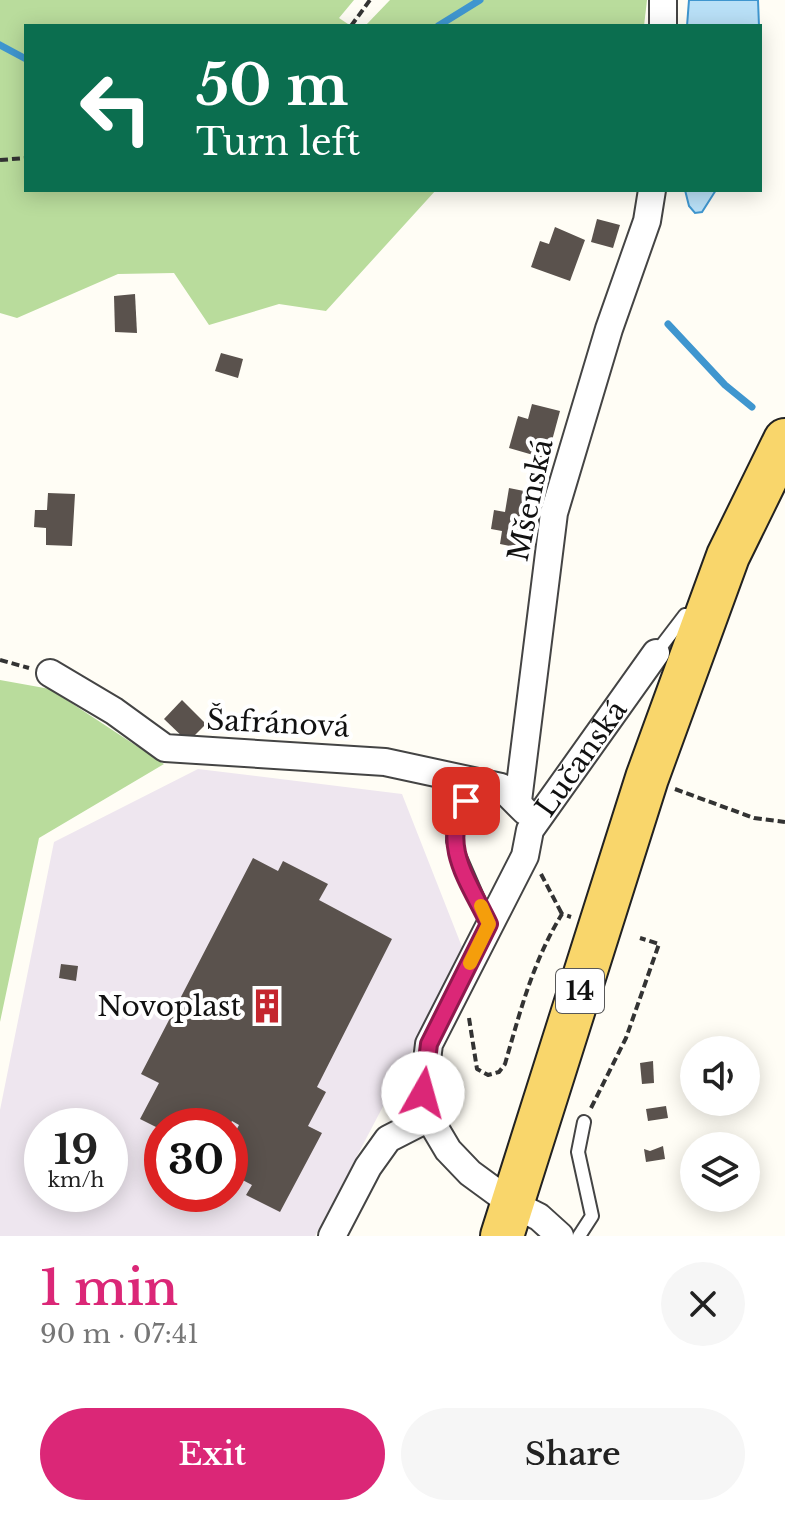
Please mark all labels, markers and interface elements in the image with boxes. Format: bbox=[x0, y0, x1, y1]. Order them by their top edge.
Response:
text: 50 m bbox=[196, 51, 348, 120]
icon: left bbox=[64, 56, 168, 160]
text: Turn left bbox=[196, 120, 360, 165]
street label: Mšenská bbox=[500, 435, 561, 564]
street label: Lučanská bbox=[528, 693, 635, 824]
street label: Šafránová bbox=[205, 702, 351, 745]
pin bbox=[432, 767, 500, 835]
icon: arrive bbox=[444, 779, 488, 823]
road number: 14 bbox=[556, 969, 604, 1013]
building icon: Novoplast bbox=[248, 987, 286, 1025]
place label: Novoplast bbox=[97, 989, 241, 1024]
map controls bbox=[680, 1036, 760, 1212]
button: sound bbox=[680, 1036, 760, 1116]
position arrow bbox=[381, 1051, 465, 1135]
speed limit sign: 30 bbox=[144, 1108, 248, 1212]
text: 19 bbox=[54, 1125, 98, 1175]
button: layers bbox=[680, 1132, 760, 1212]
text: km/h bbox=[48, 1168, 104, 1192]
text: 1 min bbox=[40, 1258, 178, 1318]
button: close bbox=[661, 1262, 745, 1346]
text: 90 m · 07:41 bbox=[40, 1318, 199, 1350]
button: Exit bbox=[40, 1408, 385, 1500]
button: Share bbox=[401, 1408, 745, 1500]

